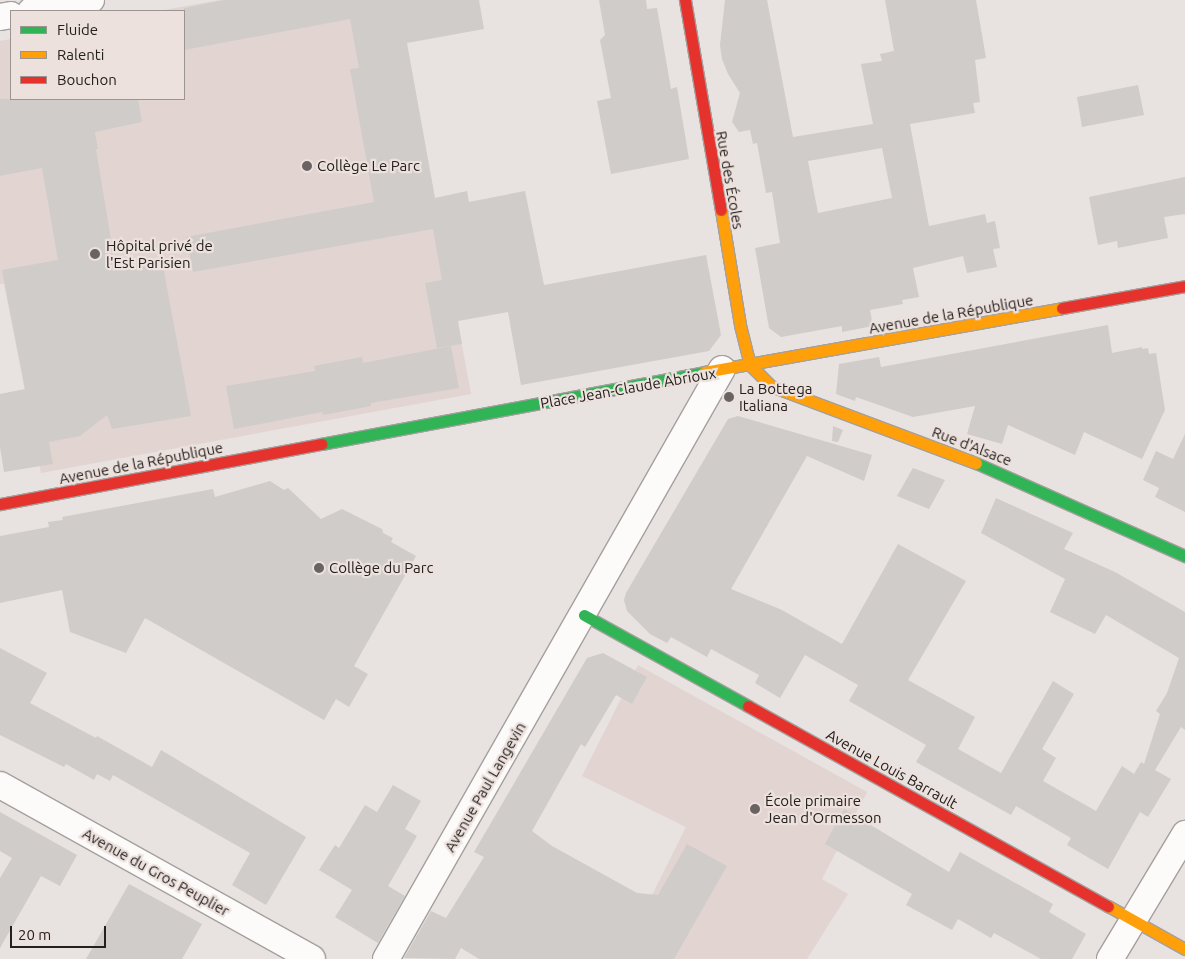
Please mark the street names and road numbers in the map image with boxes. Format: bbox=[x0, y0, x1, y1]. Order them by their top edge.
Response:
street label: Rue des Écoles bbox=[713, 129, 747, 231]
street label: Avenue de la République bbox=[867, 291, 1035, 337]
street label: Place Jean-Claude Abrioux bbox=[539, 364, 717, 412]
street label: Rue d'Alsace bbox=[929, 423, 1015, 469]
street label: Avenue de la République bbox=[58, 438, 224, 488]
street label: Avenue Paul Langevin bbox=[441, 719, 529, 855]
street label: Avenue Louis Barrault bbox=[823, 725, 961, 813]
street label: Avenue du Gros Peuplier bbox=[80, 824, 232, 920]

